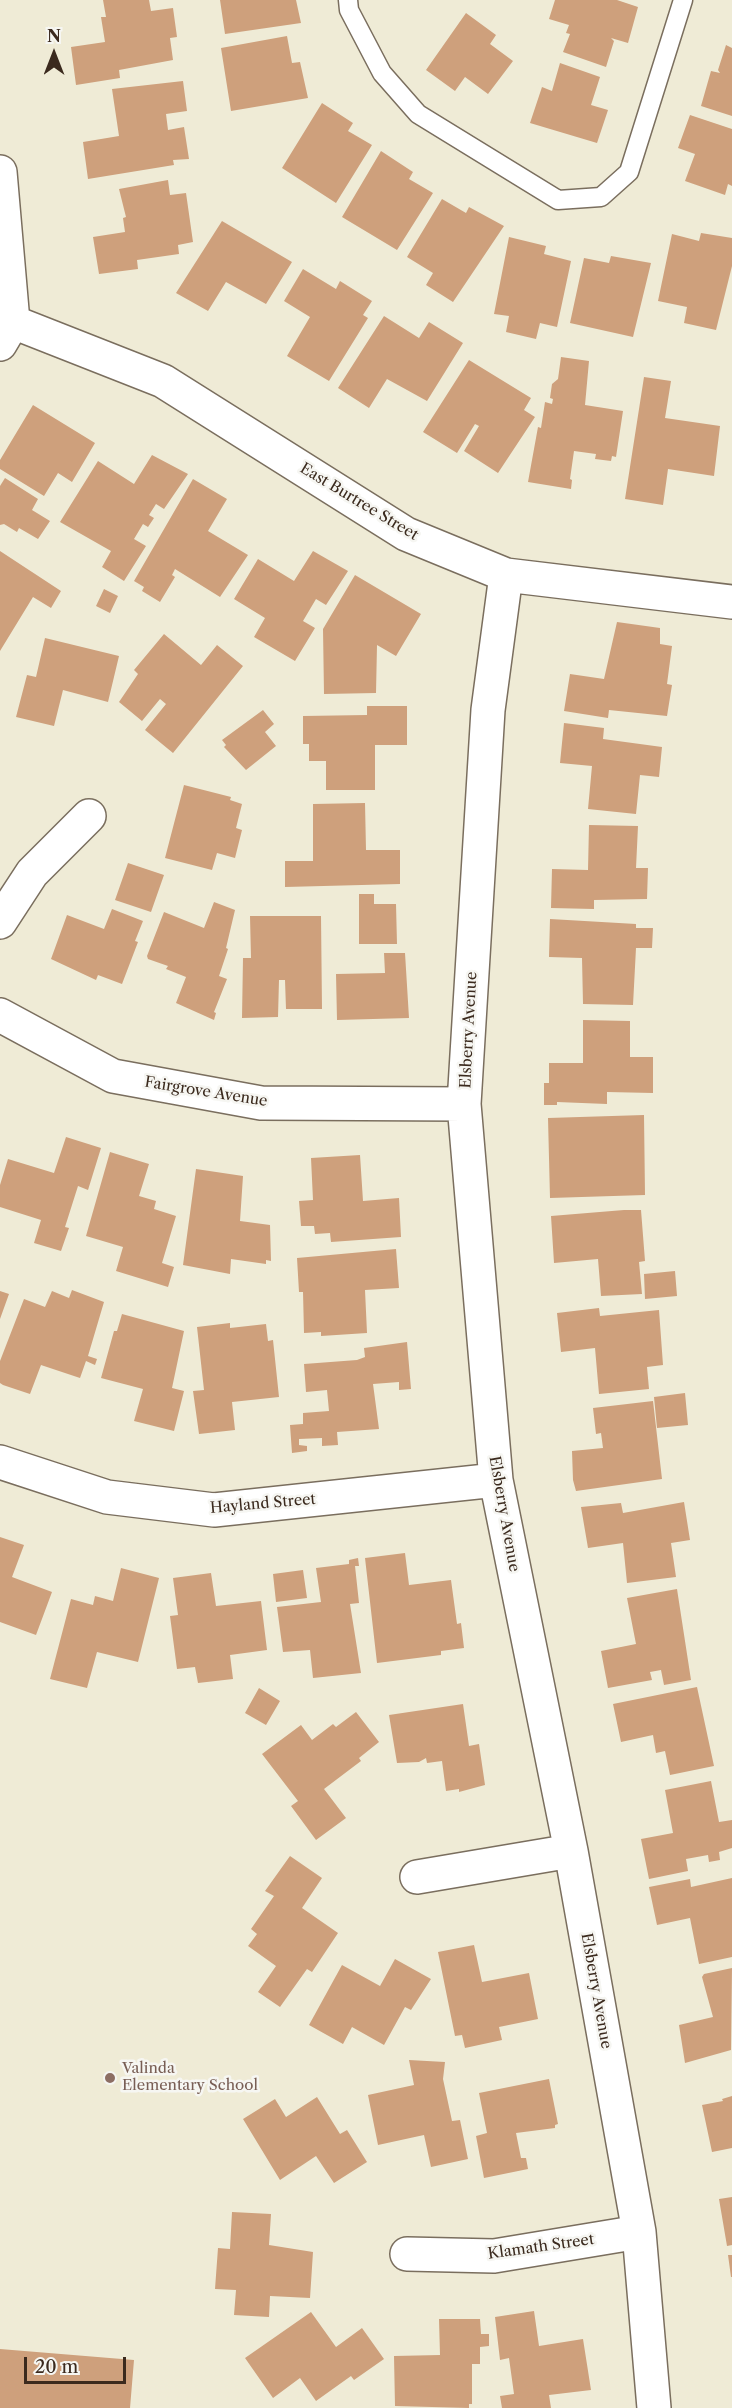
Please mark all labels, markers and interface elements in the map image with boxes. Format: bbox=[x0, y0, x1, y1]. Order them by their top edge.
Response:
north arrow bbox=[24, 24, 84, 84]
text: N bbox=[47, 26, 61, 46]
street label: East Burtree Street bbox=[297, 460, 421, 544]
street label: Elsberry Avenue bbox=[457, 971, 481, 1089]
street label: Fairgrove Avenue bbox=[143, 1073, 269, 1111]
street label: Elsberry Avenue bbox=[485, 1455, 523, 1573]
street label: Hayland Street bbox=[209, 1490, 317, 1518]
street label: Elsberry Avenue bbox=[577, 1932, 615, 2050]
place label: Valinda Elementary School bbox=[122, 2060, 258, 2095]
marker: Valinda Elementary School bbox=[103, 2071, 117, 2085]
street label: Klamath Street bbox=[487, 2231, 595, 2263]
scale bar bbox=[27, 2345, 129, 2383]
text: 20 m bbox=[35, 2356, 78, 2378]

